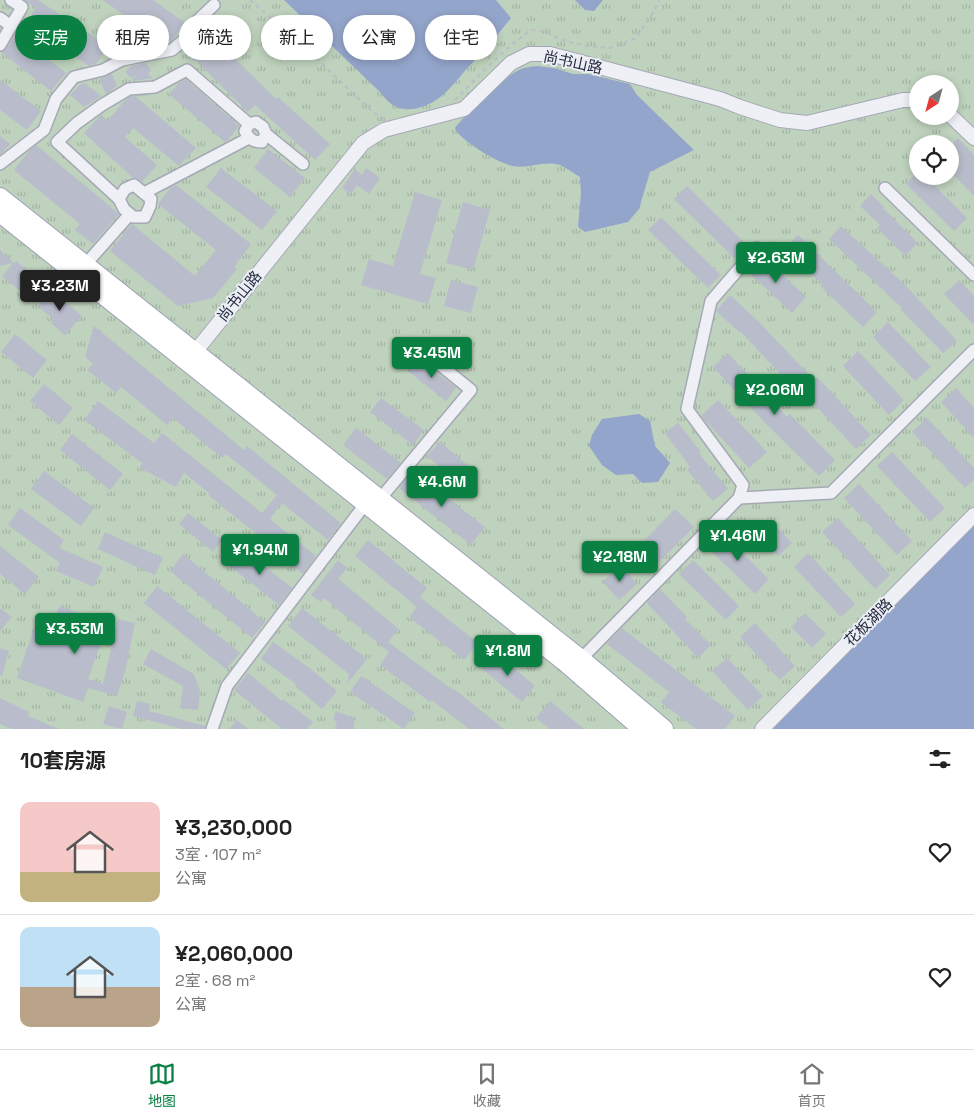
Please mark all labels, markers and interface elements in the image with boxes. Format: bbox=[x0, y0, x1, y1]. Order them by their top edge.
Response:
chip: 买房 bbox=[15, 15, 87, 60]
chip: 租房 bbox=[97, 15, 169, 60]
chip: 筛选 bbox=[179, 15, 251, 60]
chip: 新上 bbox=[261, 15, 333, 60]
chip: 公寓 bbox=[343, 15, 415, 60]
chip: 住宅 bbox=[425, 15, 497, 60]
street label: 尚书山路 bbox=[542, 46, 604, 78]
north arrow bbox=[909, 75, 959, 125]
map controls bbox=[909, 75, 959, 185]
button: locate bbox=[909, 135, 959, 185]
pin: ¥2.63M bbox=[735, 242, 817, 284]
text: ¥2.63M bbox=[747, 247, 805, 268]
street label: 尚书山路 bbox=[213, 267, 265, 325]
pin: ¥3.23M bbox=[19, 270, 101, 312]
text: ¥3.23M bbox=[31, 275, 89, 296]
pin: ¥3.45M bbox=[391, 336, 473, 379]
text: ¥3.45M bbox=[403, 342, 461, 363]
pin: ¥2.06M bbox=[734, 374, 816, 416]
text: ¥2.06M bbox=[746, 379, 804, 400]
pin: ¥4.6M bbox=[407, 466, 477, 508]
text: ¥4.6M bbox=[418, 471, 466, 492]
pin: ¥1.46M bbox=[697, 520, 779, 562]
text: ¥1.46M bbox=[710, 525, 766, 546]
pin: ¥1.94M bbox=[219, 534, 301, 576]
text: ¥1.94M bbox=[232, 539, 288, 560]
pin: ¥2.18M bbox=[579, 540, 661, 583]
text: ¥2.18M bbox=[593, 546, 647, 567]
street label: 花板湖路 bbox=[840, 594, 896, 650]
pin: ¥3.53M bbox=[34, 612, 116, 655]
text: ¥3.53M bbox=[46, 618, 104, 639]
pin: ¥1.8M bbox=[473, 634, 543, 677]
text: ¥1.8M bbox=[485, 640, 531, 661]
icon: filters bbox=[926, 745, 954, 773]
text: 10套房源 bbox=[20, 747, 106, 774]
text: ¥3,230,000 bbox=[175, 814, 292, 841]
icon: home bbox=[60, 822, 120, 882]
icon: heart bbox=[926, 838, 954, 866]
text: 3室 · 107 m² bbox=[175, 844, 261, 865]
text: 公寓 bbox=[175, 868, 207, 889]
text: ¥2,060,000 bbox=[175, 940, 293, 967]
icon: home bbox=[60, 947, 120, 1007]
icon: heart bbox=[926, 963, 954, 991]
text: 2室 · 68 m² bbox=[175, 970, 255, 991]
text: 公寓 bbox=[175, 994, 207, 1015]
tab: 地图 bbox=[148, 1060, 176, 1110]
tab: 收藏 bbox=[473, 1060, 501, 1110]
tab: 首页 bbox=[798, 1060, 826, 1110]

